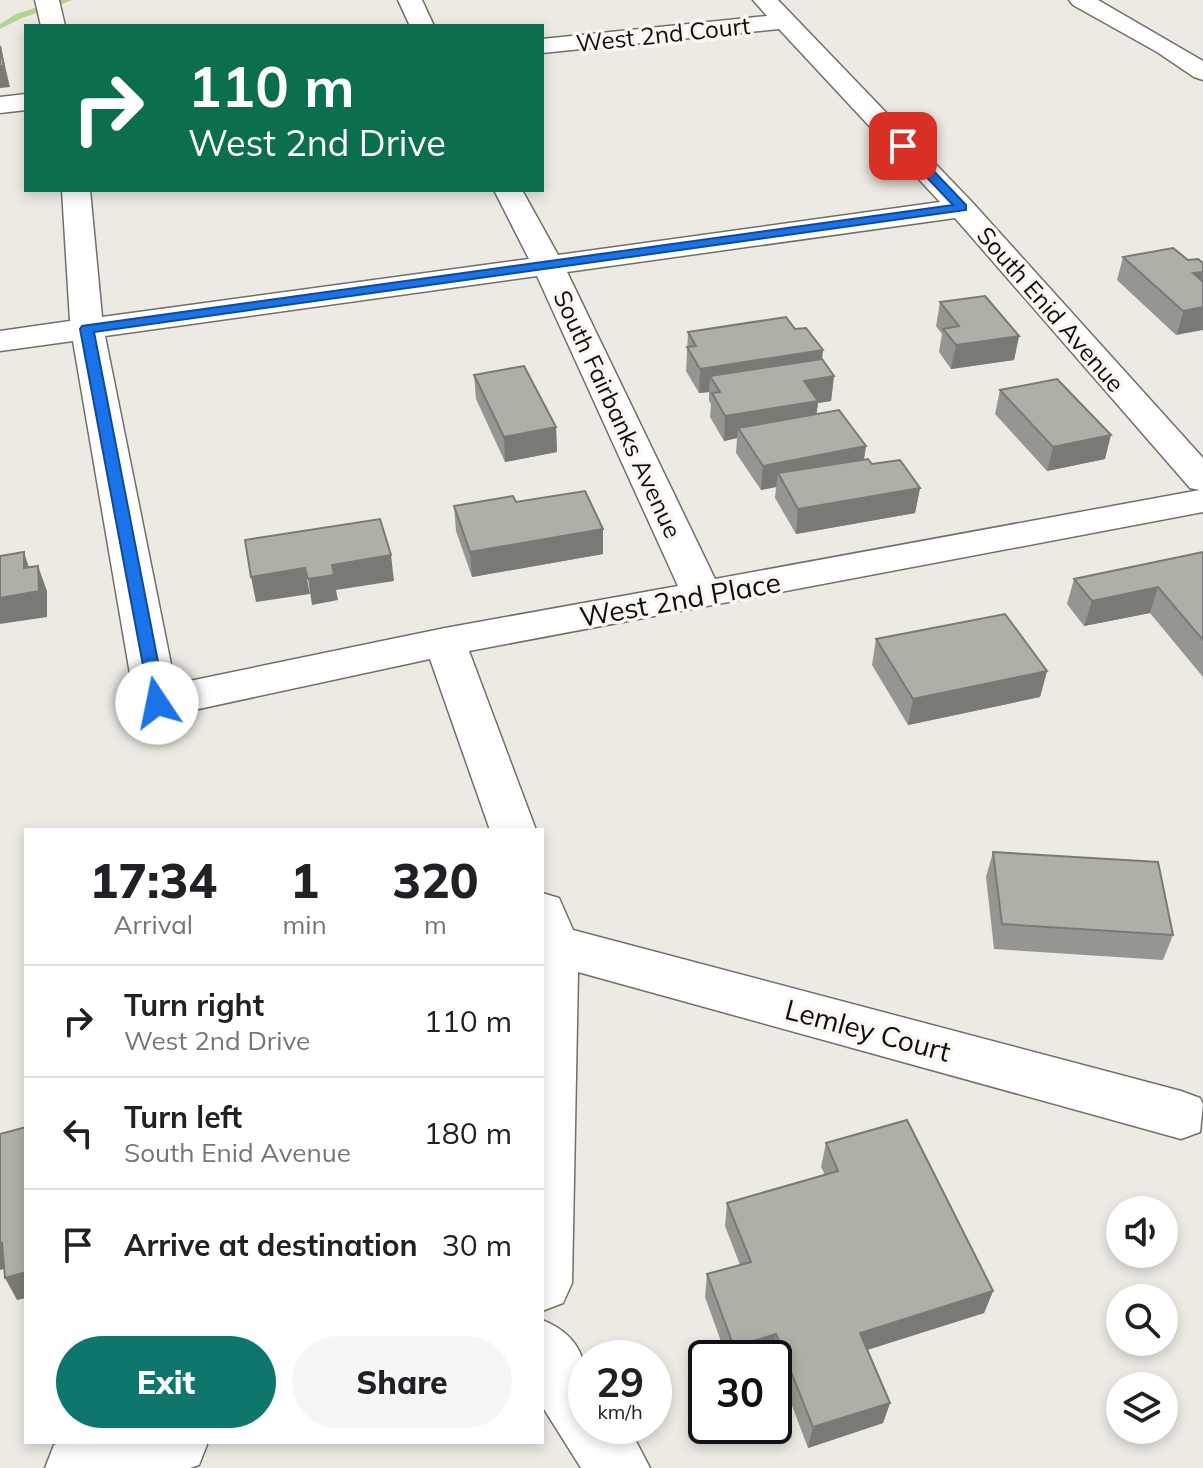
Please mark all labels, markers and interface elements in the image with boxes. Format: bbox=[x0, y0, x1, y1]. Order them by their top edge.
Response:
street label: West 2nd Court bbox=[575, 10, 751, 58]
text: 110 m bbox=[188, 51, 355, 121]
icon: right bbox=[56, 56, 160, 160]
pin bbox=[869, 112, 937, 180]
text: West 2nd Drive bbox=[188, 120, 446, 165]
icon: arrive bbox=[881, 124, 925, 168]
street label: South Enid Avenue bbox=[971, 220, 1131, 398]
street label: South Fairbanks Avenue bbox=[547, 285, 689, 543]
street label: West 2nd Place bbox=[577, 564, 783, 634]
position arrow bbox=[115, 661, 199, 745]
text: 17:34 bbox=[89, 850, 217, 910]
text: 1 bbox=[290, 850, 319, 910]
text: 320 bbox=[392, 850, 479, 910]
text: Arrival bbox=[113, 908, 193, 941]
text: min bbox=[283, 908, 327, 941]
text: m bbox=[424, 908, 447, 941]
text: Turn right bbox=[124, 986, 264, 1024]
street label: Lemley Court bbox=[781, 991, 955, 1069]
icon: right bbox=[56, 999, 100, 1043]
text: 110 m bbox=[424, 1002, 512, 1040]
text: West 2nd Drive bbox=[124, 1024, 310, 1057]
text: Turn left bbox=[124, 1098, 242, 1136]
icon: left bbox=[56, 1111, 100, 1155]
text: 180 m bbox=[424, 1114, 512, 1152]
text: South Enid Avenue bbox=[124, 1136, 351, 1169]
map controls bbox=[1106, 1196, 1178, 1444]
button: sound bbox=[1106, 1196, 1178, 1268]
icon: arrive bbox=[56, 1223, 100, 1267]
text: Arrive at destination bbox=[124, 1226, 418, 1264]
text: 30 m bbox=[442, 1226, 512, 1264]
button: search bbox=[1106, 1284, 1178, 1356]
button: Exit bbox=[56, 1336, 276, 1428]
button: Share bbox=[292, 1336, 512, 1428]
speed limit sign: 30 bbox=[688, 1340, 792, 1444]
text: 29 bbox=[596, 1357, 644, 1407]
button: layers bbox=[1106, 1372, 1178, 1444]
text: km/h bbox=[597, 1399, 643, 1424]

